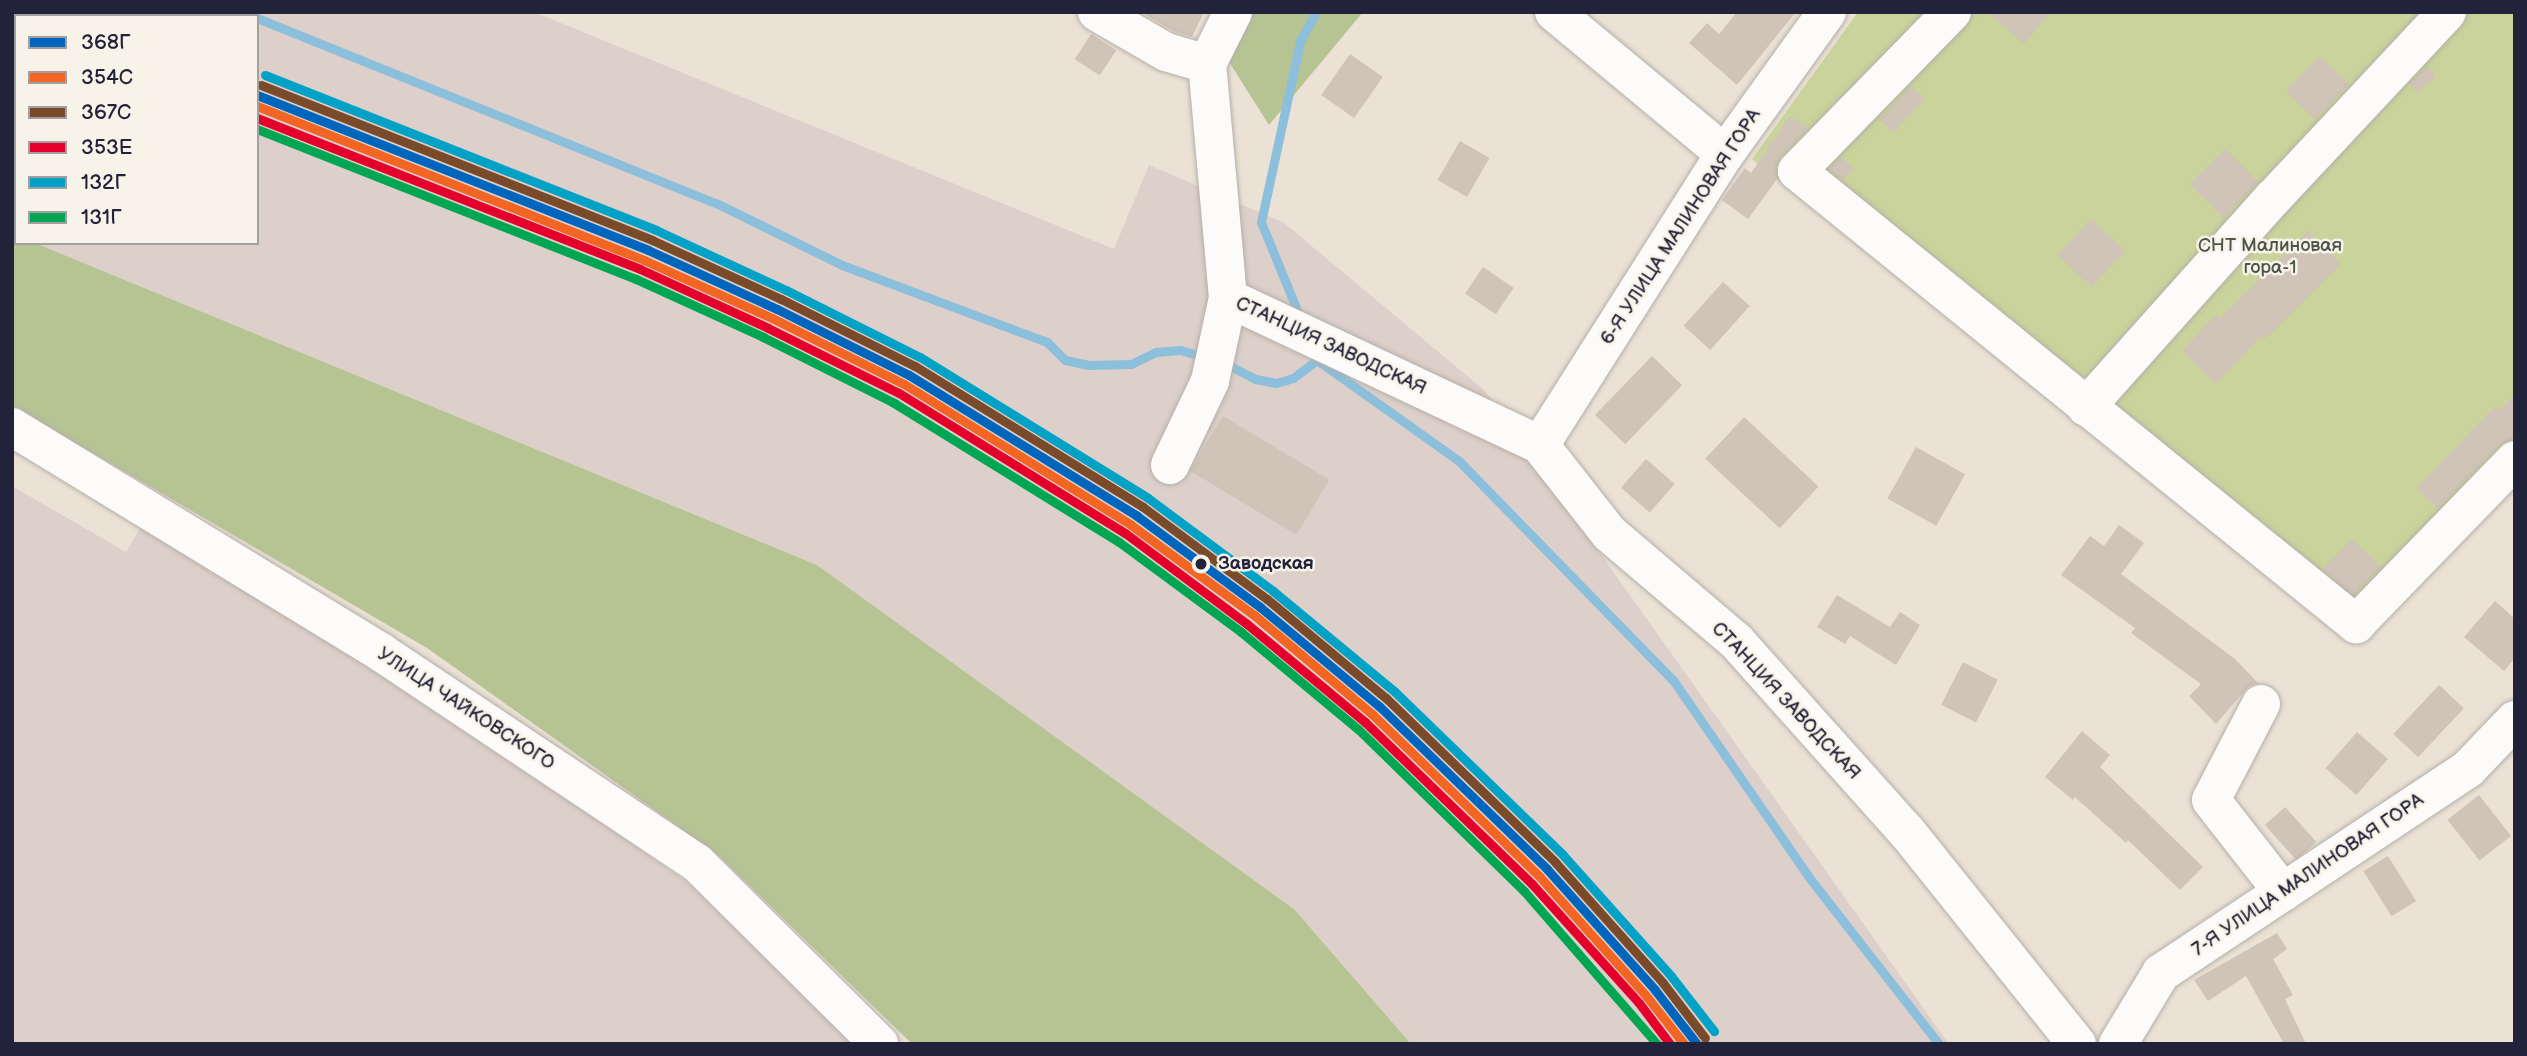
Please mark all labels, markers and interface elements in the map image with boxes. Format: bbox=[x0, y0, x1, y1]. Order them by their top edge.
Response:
legend bbox=[14, 14, 259, 245]
text: 368Г bbox=[81, 30, 131, 55]
text: 354С bbox=[81, 65, 133, 90]
text: 367С bbox=[81, 100, 131, 125]
street label: 6-Я УЛИЦА МАЛИНОВАЯ ГОРА bbox=[1596, 105, 1766, 349]
text: 353Е bbox=[81, 135, 133, 160]
text: 132Г bbox=[81, 170, 126, 195]
text: 131Г bbox=[81, 205, 122, 230]
park label: СНТ Малиновая гора-1 bbox=[2198, 235, 2342, 279]
street label: СТАНЦИЯ ЗАВОДСКАЯ bbox=[1232, 292, 1430, 400]
marker: Заводская bbox=[1190, 553, 1212, 575]
place label: Заводская bbox=[1218, 553, 1314, 575]
street label: СТАНЦИЯ ЗАВОДСКАЯ bbox=[1707, 617, 1865, 785]
street label: УЛИЦА ЧАЙКОВСКОГО bbox=[373, 643, 559, 775]
street label: 7-Я УЛИЦА МАЛИНОВАЯ ГОРА bbox=[2188, 789, 2428, 961]

